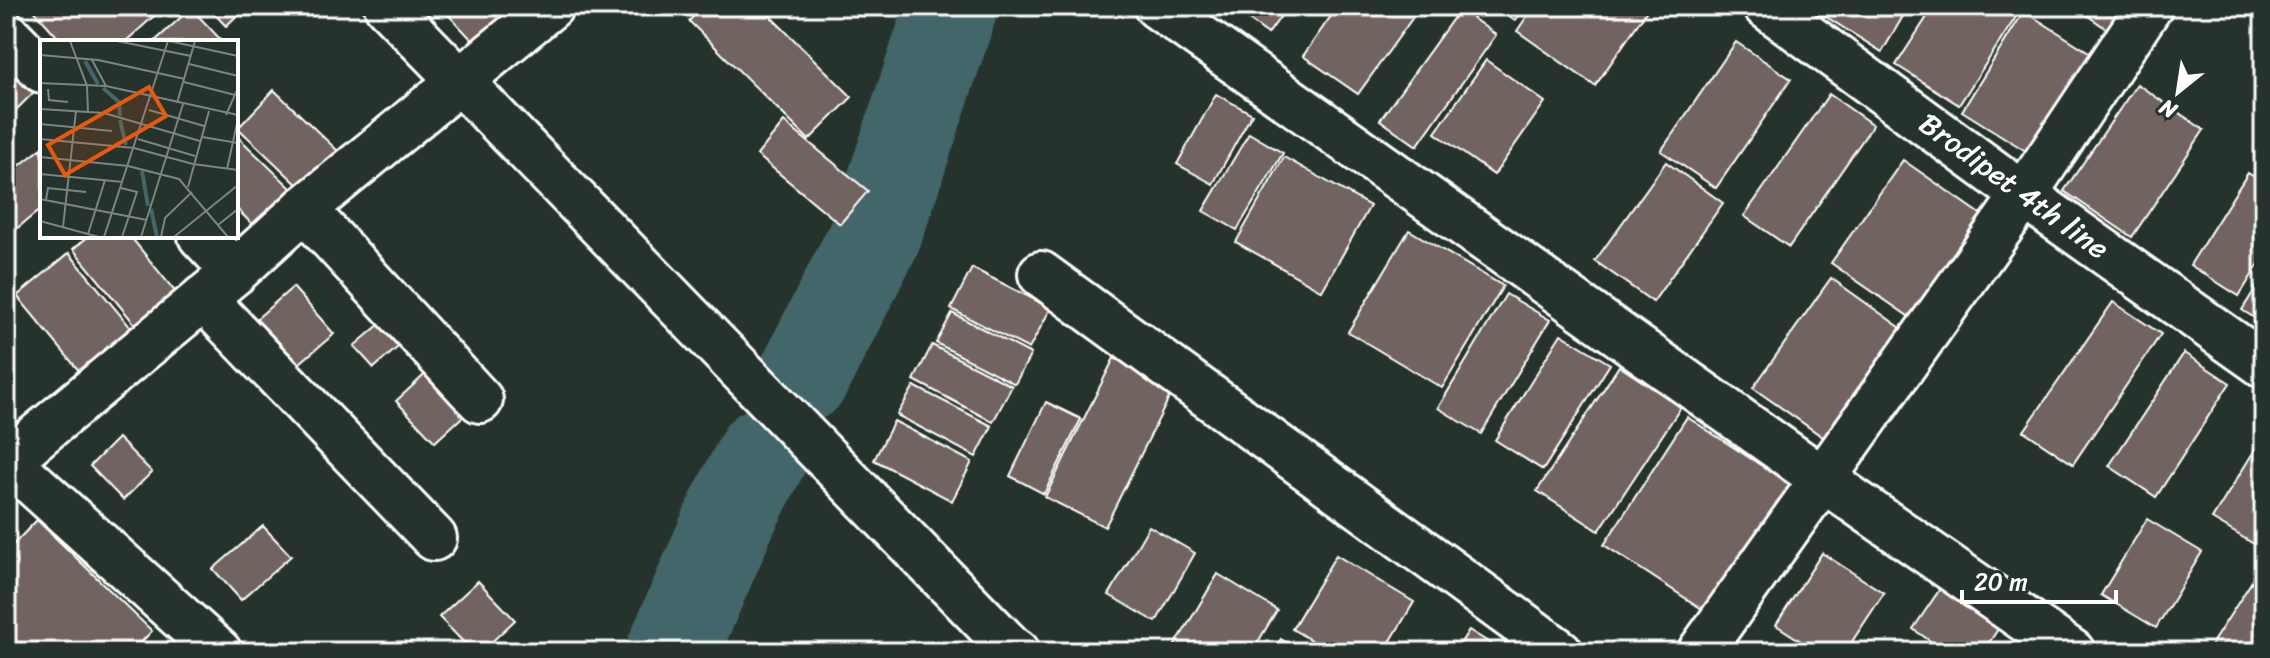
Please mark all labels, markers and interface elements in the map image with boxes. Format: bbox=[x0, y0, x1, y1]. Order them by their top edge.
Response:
inset map bbox=[40, 40, 238, 238]
north arrow bbox=[2138, 52, 2218, 132]
text: N bbox=[2151, 88, 2185, 130]
street label: Brodipet 4th line bbox=[1907, 98, 2121, 274]
scale bar bbox=[1962, 554, 2116, 604]
text: 20 m bbox=[1974, 561, 2028, 603]

